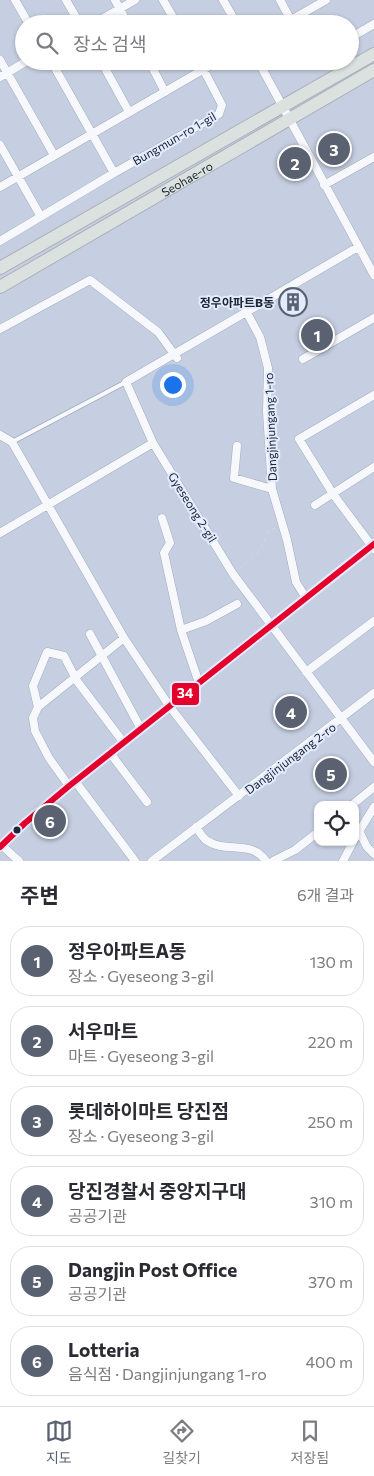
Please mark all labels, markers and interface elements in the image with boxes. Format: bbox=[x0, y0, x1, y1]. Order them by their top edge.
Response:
search box bbox=[15, 15, 359, 70]
icon: search bbox=[33, 29, 61, 57]
text: 장소 검색 bbox=[73, 32, 147, 55]
street label: Bungmun-ro 1-gil bbox=[130, 108, 218, 168]
pin: 3 bbox=[318, 130, 350, 168]
pin: 2 bbox=[279, 144, 311, 182]
street label: Seohae-ro bbox=[159, 158, 215, 199]
building icon: 정우아파트B동 bbox=[278, 287, 308, 317]
place label: 정우아파트B동 bbox=[200, 295, 274, 309]
pin: 1 bbox=[301, 316, 333, 354]
your location bbox=[160, 372, 186, 398]
street label: Dangjinjungang 1-ro bbox=[261, 373, 279, 481]
street label: Gyeseong 2-gil bbox=[166, 469, 220, 545]
line badge: 34 bbox=[171, 682, 200, 706]
text: 34 bbox=[177, 684, 194, 701]
pin: 4 bbox=[275, 693, 307, 731]
street label: Dangjinjungang 2-ro bbox=[242, 719, 338, 797]
pin: 5 bbox=[315, 755, 347, 793]
map controls bbox=[314, 801, 359, 846]
button: locate bbox=[314, 801, 359, 846]
pin: 6 bbox=[34, 802, 66, 840]
unlabelled marker bbox=[12, 825, 22, 835]
text: 주변 bbox=[20, 882, 59, 907]
text: 6개 결과 bbox=[297, 885, 354, 904]
text: 정우아파트A동 bbox=[68, 939, 187, 962]
text: 1 bbox=[33, 952, 41, 971]
text: 130 m bbox=[310, 952, 353, 971]
text: 장소 · Gyeseong 3-gil bbox=[68, 966, 214, 985]
text: 서우마트 bbox=[68, 1019, 138, 1042]
text: 2 bbox=[32, 1032, 42, 1051]
text: 220 m bbox=[308, 1032, 353, 1051]
text: 마트 · Gyeseong 3-gil bbox=[68, 1046, 214, 1065]
text: 롯데하이마트 당진점 bbox=[68, 1099, 229, 1122]
text: 3 bbox=[32, 1112, 42, 1131]
text: 250 m bbox=[307, 1112, 353, 1131]
text: 장소 · Gyeseong 3-gil bbox=[68, 1126, 214, 1145]
text: 당진경찰서 중앙지구대 bbox=[68, 1179, 246, 1202]
text: 4 bbox=[32, 1192, 42, 1211]
text: 310 m bbox=[310, 1192, 353, 1211]
text: 공공기관 bbox=[68, 1206, 127, 1225]
text: Dangjin Post Office bbox=[68, 1258, 237, 1281]
text: 5 bbox=[32, 1272, 42, 1291]
text: 370 m bbox=[308, 1272, 353, 1291]
text: 공공기관 bbox=[68, 1284, 127, 1303]
text: Lotteria bbox=[68, 1338, 139, 1361]
text: 6 bbox=[32, 1352, 42, 1371]
text: 400 m bbox=[305, 1352, 353, 1371]
text: 음식점 · Dangjinjungang 1-ro bbox=[68, 1364, 267, 1383]
tab: 지도 bbox=[45, 1417, 73, 1467]
tab: 길찾기 bbox=[162, 1417, 201, 1467]
tab: 저장됨 bbox=[291, 1417, 329, 1467]

